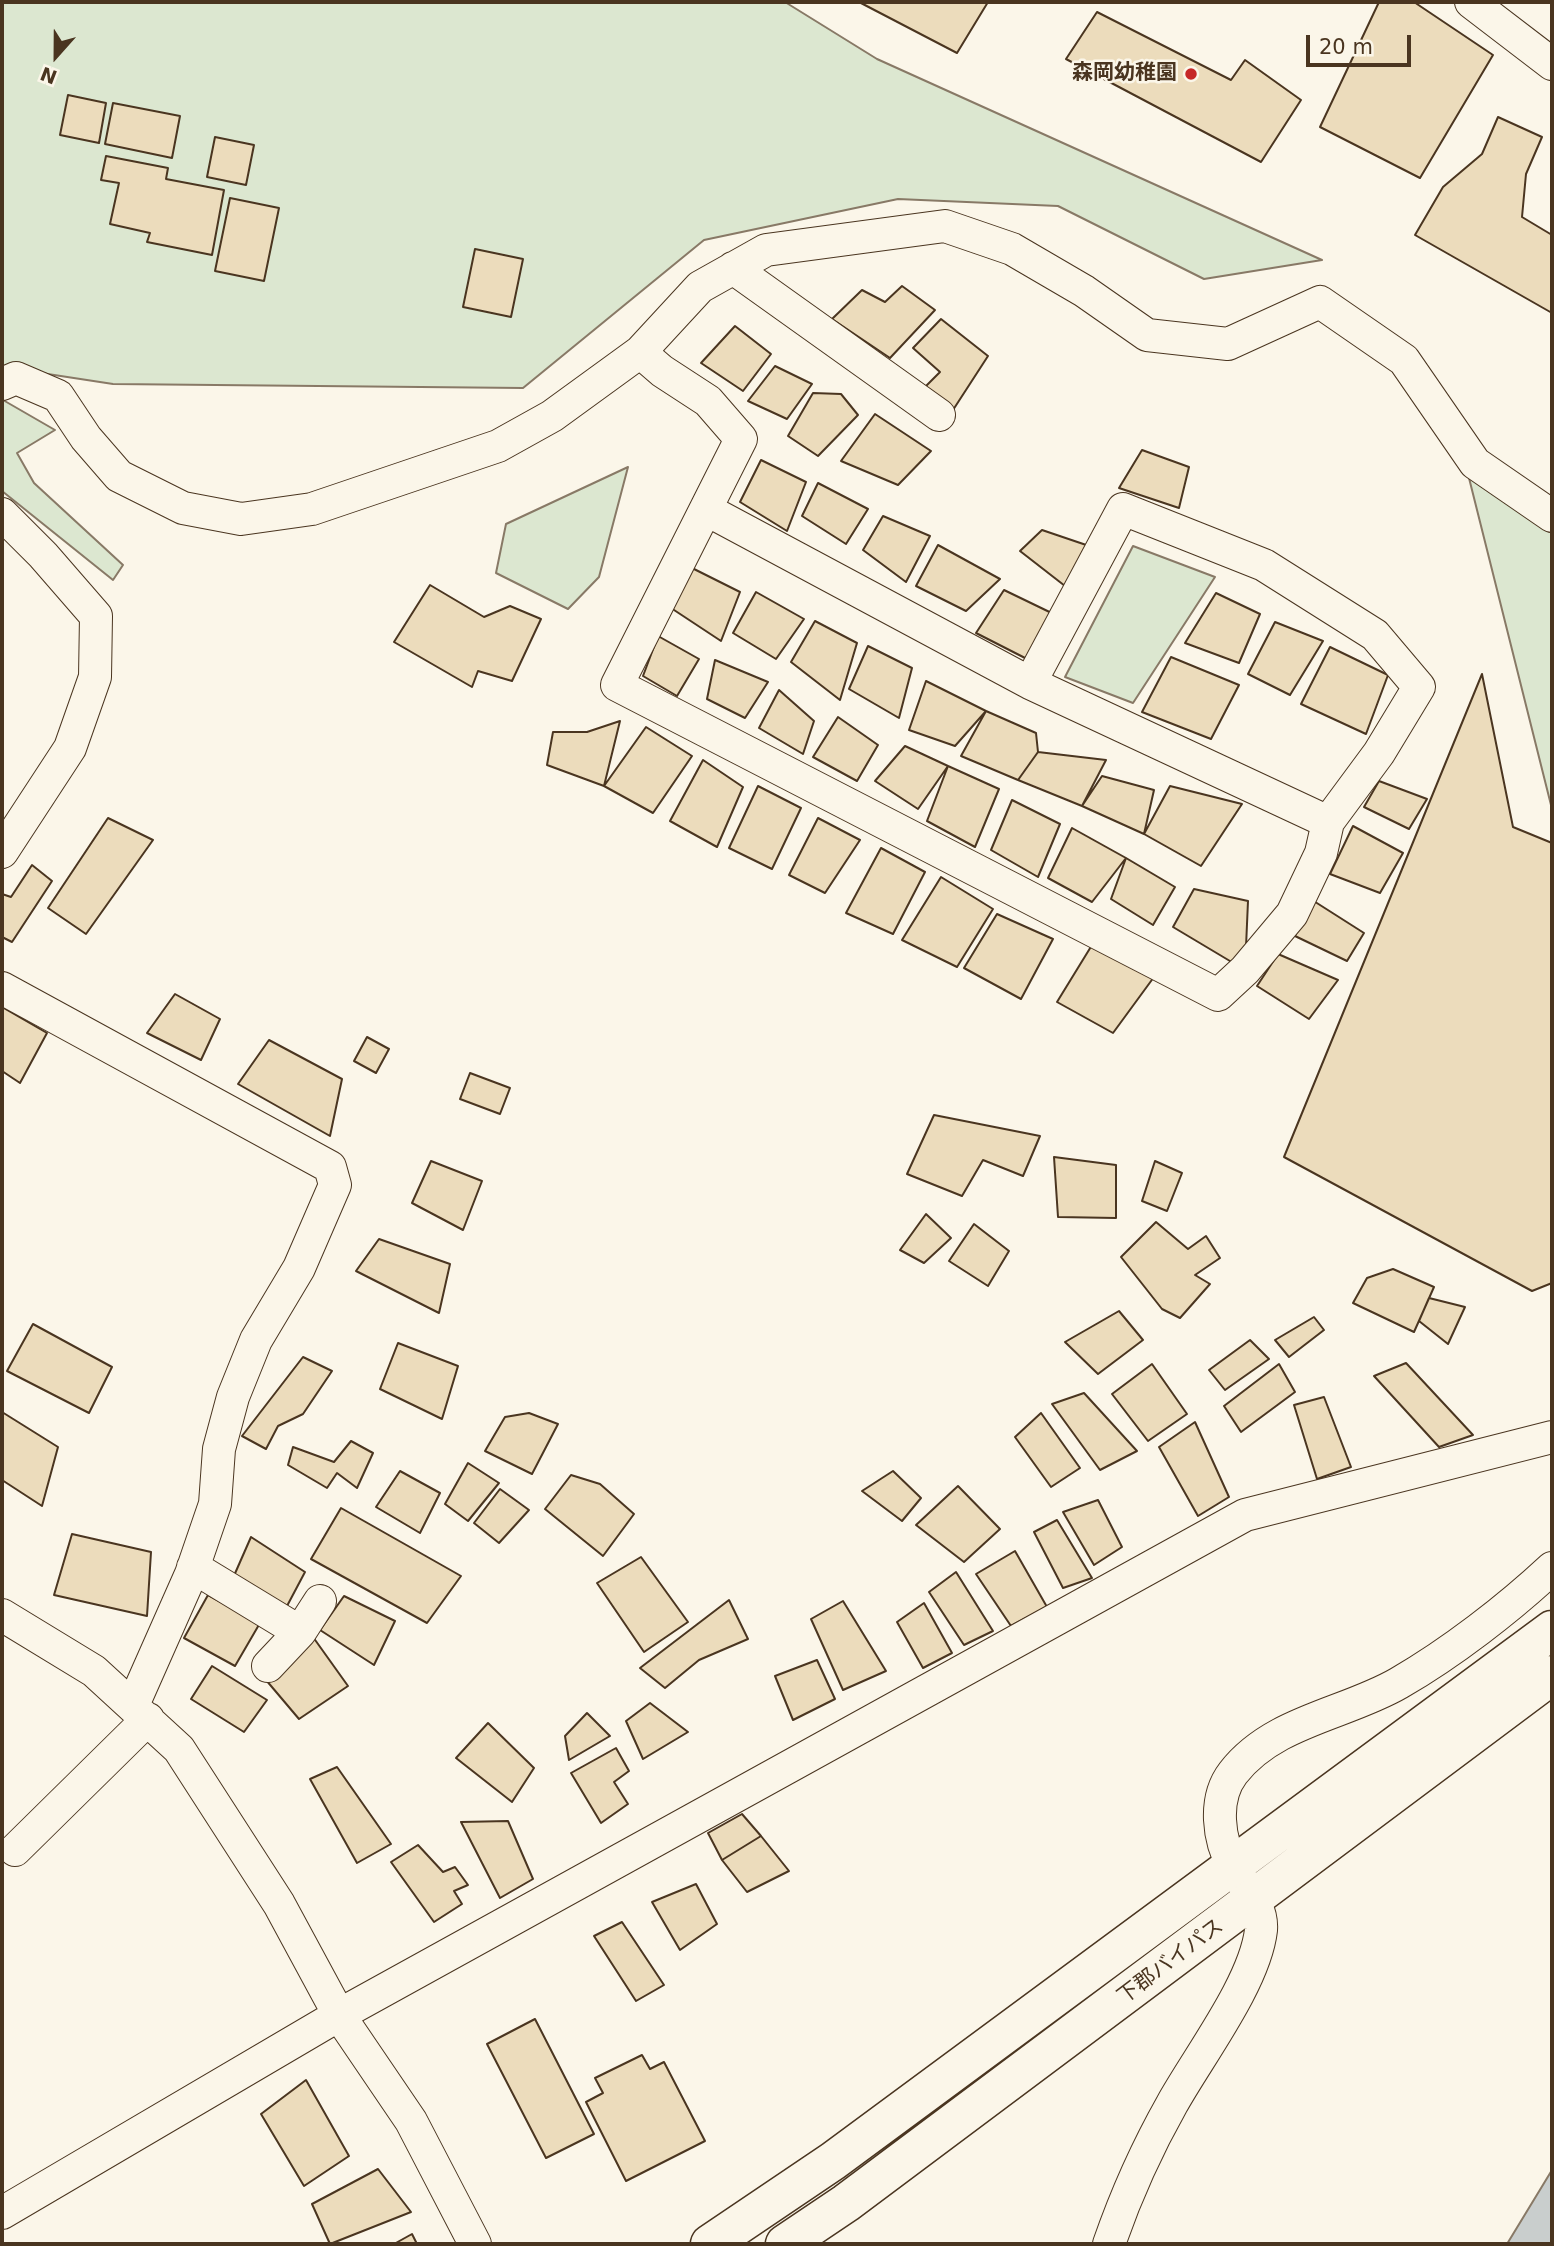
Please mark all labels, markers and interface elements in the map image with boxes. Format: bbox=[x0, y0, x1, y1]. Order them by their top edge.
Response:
north arrow bbox=[21, 21, 91, 91]
scale bar bbox=[1309, 21, 1414, 65]
text: 20 m bbox=[1319, 35, 1373, 59]
place label: 森岡幼稚園 bbox=[1072, 61, 1177, 87]
text: N bbox=[37, 62, 60, 89]
marker: 森岡幼稚園 bbox=[1183, 66, 1199, 82]
street label: 下郡バイパス bbox=[1113, 1914, 1229, 2010]

